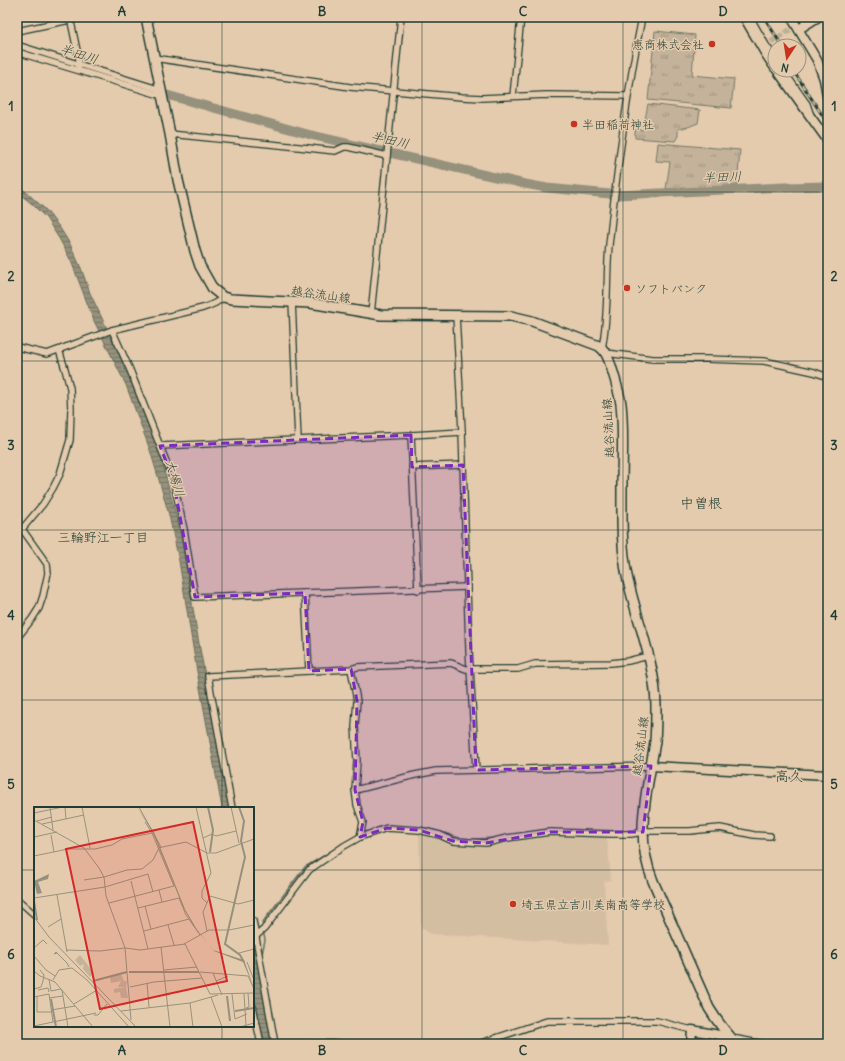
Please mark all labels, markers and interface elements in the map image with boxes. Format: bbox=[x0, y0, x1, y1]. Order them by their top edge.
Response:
text: A bbox=[118, 3, 127, 20]
text: B bbox=[318, 3, 327, 20]
text: C bbox=[519, 3, 528, 20]
text: D bbox=[718, 3, 728, 20]
place label: 恵商株式会社 bbox=[632, 37, 704, 52]
north arrow bbox=[767, 38, 807, 78]
marker: 恵商株式会社 bbox=[707, 39, 717, 49]
water label: 半田川 bbox=[58, 40, 100, 68]
text: N bbox=[780, 60, 790, 75]
text: 1 bbox=[8, 98, 14, 115]
text: 1 bbox=[831, 98, 837, 115]
place label: 半田稲荷神社 bbox=[582, 117, 654, 132]
marker: 半田稲荷神社 bbox=[569, 119, 579, 129]
water label: 半田川 bbox=[369, 127, 411, 153]
water label: 半田川 bbox=[702, 168, 742, 186]
text: 2 bbox=[7, 268, 15, 285]
text: 2 bbox=[830, 268, 838, 285]
place label: ソフトバンク bbox=[635, 281, 707, 296]
street label: 越谷流山線 bbox=[290, 282, 352, 306]
marker: ソフトバンク bbox=[622, 283, 632, 293]
street label: 越谷流山線 bbox=[599, 398, 617, 458]
text: 3 bbox=[7, 437, 15, 454]
text: 3 bbox=[830, 437, 838, 454]
water label: 大場川 bbox=[161, 457, 189, 499]
district label: 中曽根 bbox=[680, 494, 722, 512]
district label: 三輪野江一丁目 bbox=[57, 529, 149, 546]
text: 4 bbox=[7, 607, 15, 624]
text: 4 bbox=[830, 607, 838, 624]
street label: 越谷流山線 bbox=[629, 715, 651, 777]
district label: 高久 bbox=[775, 767, 803, 785]
text: 5 bbox=[7, 776, 15, 793]
text: 5 bbox=[830, 776, 838, 793]
inset map bbox=[34, 807, 254, 1027]
place label: 埼玉県立吉川美南高等学校 bbox=[521, 897, 665, 912]
marker: 埼玉県立吉川美南高等学校 bbox=[508, 899, 518, 909]
text: 6 bbox=[7, 946, 15, 963]
text: 6 bbox=[830, 946, 838, 963]
text: A bbox=[118, 1042, 127, 1059]
text: B bbox=[318, 1042, 327, 1059]
text: C bbox=[519, 1042, 528, 1059]
text: D bbox=[718, 1042, 728, 1059]

